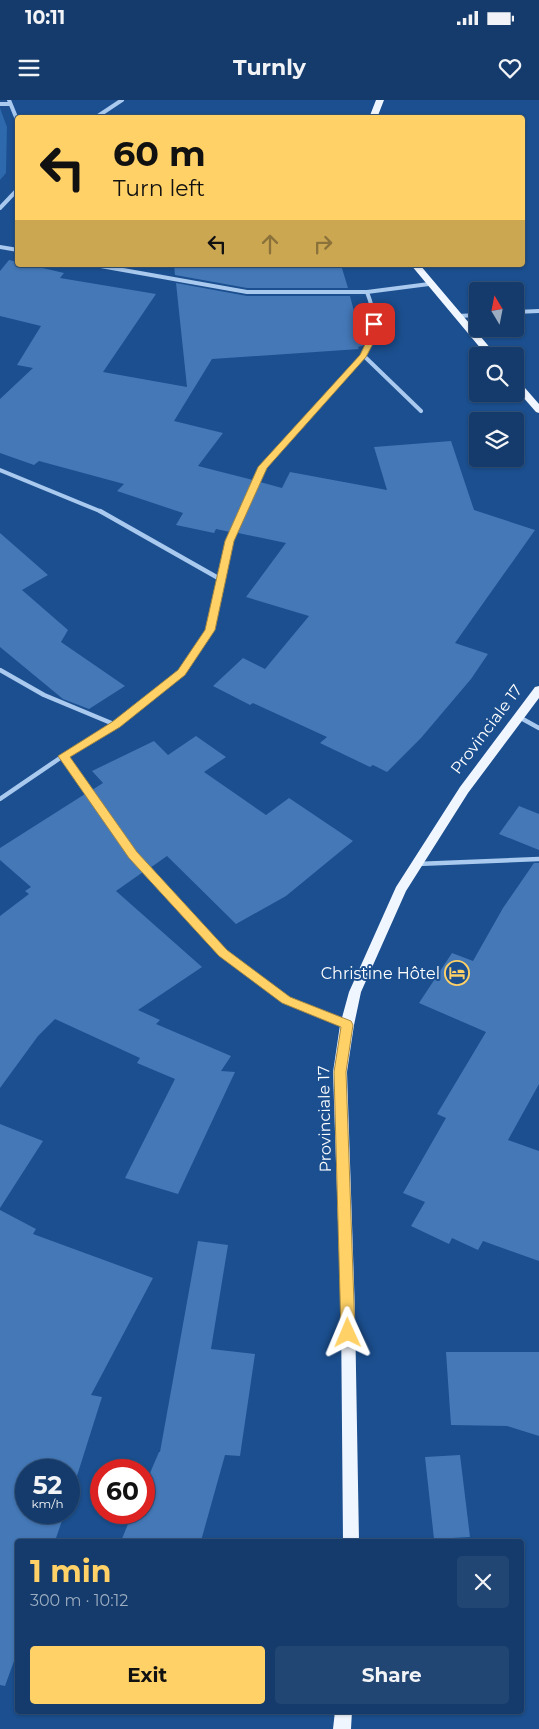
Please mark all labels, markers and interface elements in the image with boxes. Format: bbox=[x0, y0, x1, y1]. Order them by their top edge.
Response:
text: 10:11 bbox=[25, 6, 65, 29]
icon: menu bbox=[15, 54, 43, 82]
text: Turnly bbox=[233, 54, 306, 81]
icon: heart bbox=[496, 54, 524, 82]
text: 60 m bbox=[113, 132, 206, 175]
icon: left bbox=[30, 135, 95, 200]
text: Turn left bbox=[113, 175, 205, 202]
icon: left bbox=[203, 230, 231, 258]
icon: ahead bbox=[256, 230, 284, 258]
icon: right bbox=[309, 230, 337, 258]
north arrow bbox=[469, 282, 524, 338]
map controls bbox=[469, 282, 524, 467]
pin bbox=[353, 303, 395, 345]
icon: arrive bbox=[360, 310, 388, 338]
button: search bbox=[469, 347, 524, 402]
button: layers bbox=[469, 412, 524, 467]
street label: Provinciale 17 bbox=[447, 681, 526, 778]
hotel icon: Christine Hôtel bbox=[444, 960, 470, 986]
place label: Christine Hôtel bbox=[321, 964, 440, 983]
street label: Provinciale 17 bbox=[314, 1065, 335, 1173]
position arrow bbox=[321, 1306, 373, 1358]
speed limit sign: 60 bbox=[90, 1459, 155, 1524]
text: 52 bbox=[33, 1470, 62, 1500]
text: km/h bbox=[31, 1496, 64, 1511]
text: 1 min bbox=[30, 1553, 111, 1590]
button: close bbox=[457, 1556, 509, 1608]
text: 300 m · 10:12 bbox=[30, 1591, 128, 1610]
button: Exit bbox=[30, 1646, 265, 1704]
button: Share bbox=[275, 1646, 509, 1704]

